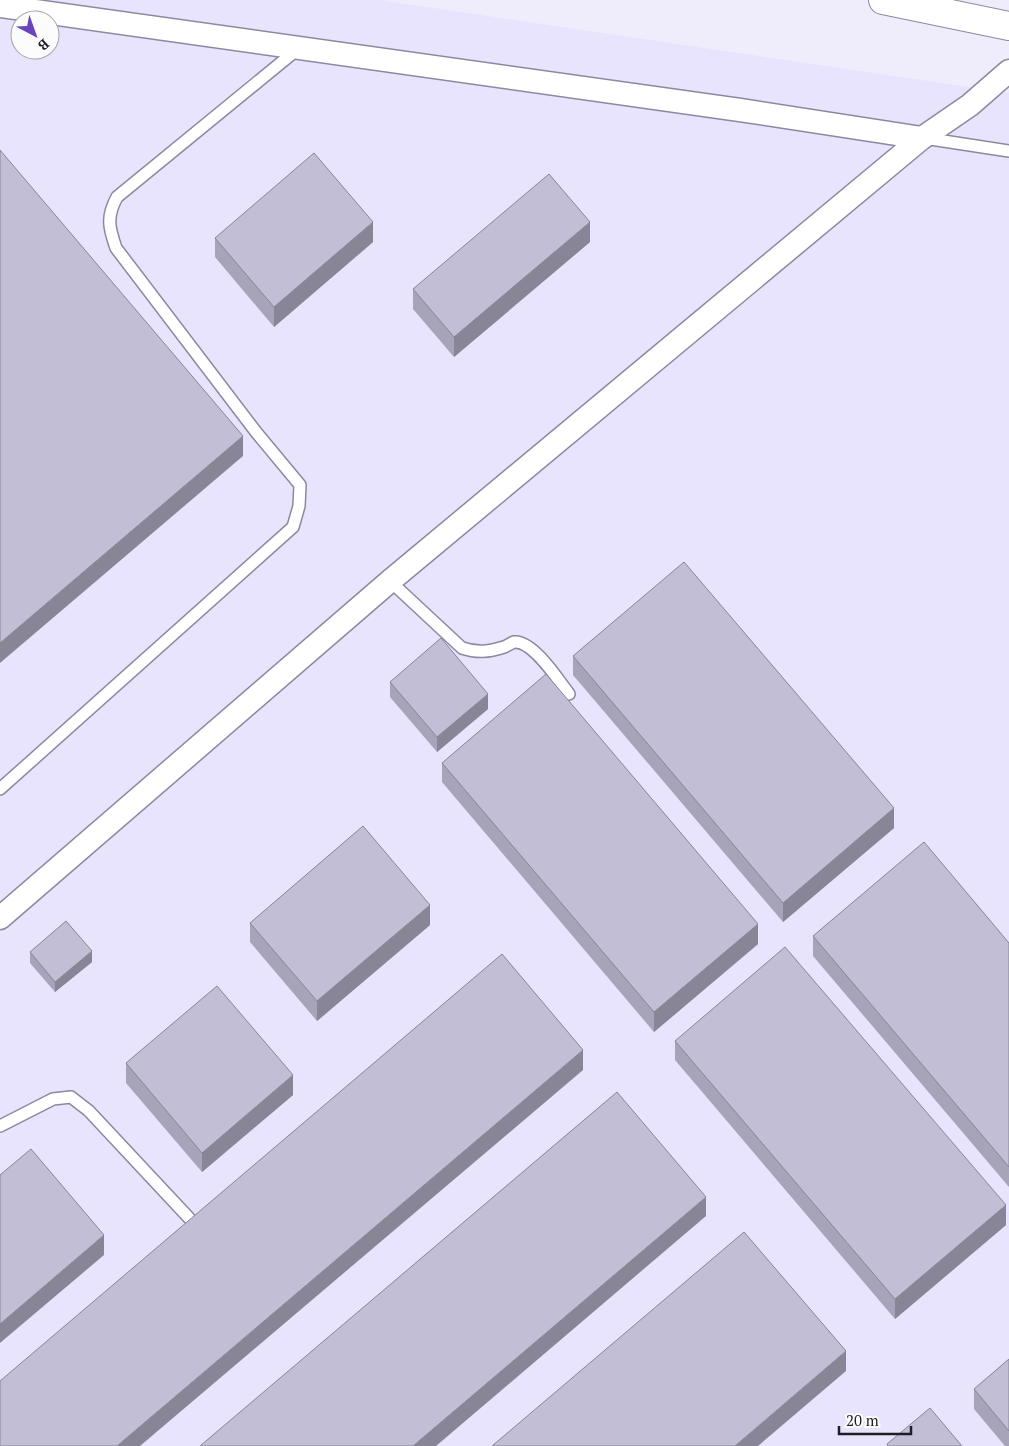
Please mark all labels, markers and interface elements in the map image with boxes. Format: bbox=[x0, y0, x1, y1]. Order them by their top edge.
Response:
north arrow bbox=[10, 10, 60, 60]
text: B bbox=[34, 35, 54, 55]
scale bar bbox=[839, 1404, 912, 1436]
text: 20 m bbox=[846, 1410, 879, 1430]

